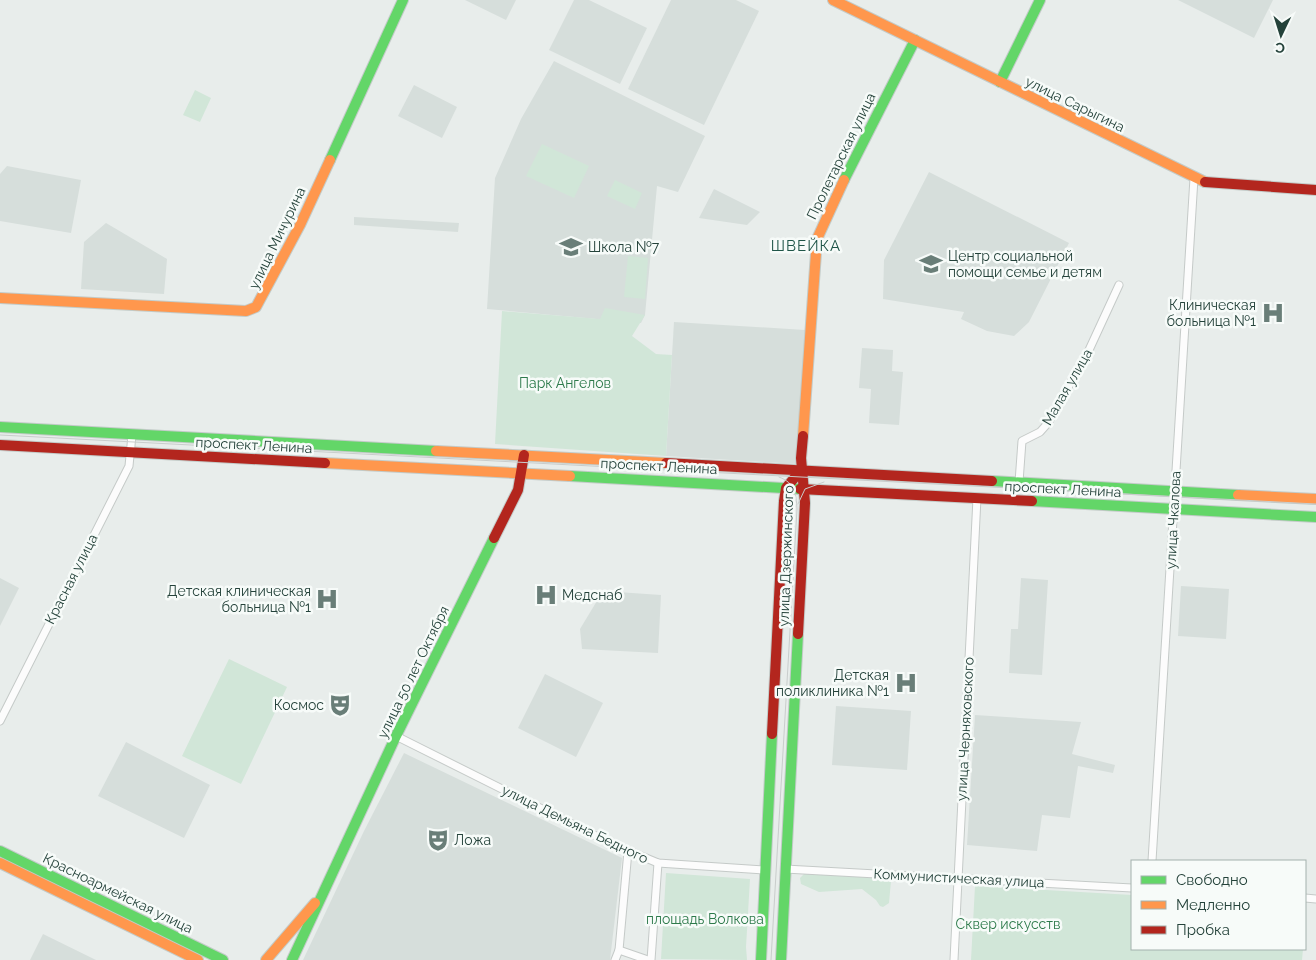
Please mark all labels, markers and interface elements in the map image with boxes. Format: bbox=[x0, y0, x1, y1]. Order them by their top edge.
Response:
north arrow bbox=[1256, 10, 1306, 60]
text: С bbox=[1274, 40, 1285, 56]
street label: улица Сарыгина bbox=[1023, 73, 1127, 135]
street label: Пролетарская улица bbox=[803, 90, 879, 222]
street label: улица Мичурина bbox=[245, 184, 309, 292]
school or university icon: Школа №7 bbox=[558, 234, 584, 260]
district label: ШВЕЙКА bbox=[771, 237, 841, 255]
place label: Школа №7 bbox=[588, 239, 660, 255]
place label: Центр социальной помощи семье и детям bbox=[948, 248, 1102, 280]
school or university icon: Центр социальной помощи семье и детям bbox=[918, 251, 944, 277]
place label: Клиническая больница №1 bbox=[1167, 297, 1256, 329]
hospital icon: Клиническая больница №1 bbox=[1260, 300, 1286, 326]
street label: Малая улица bbox=[1039, 346, 1095, 428]
park label: Парк Ангелов bbox=[519, 375, 611, 391]
street label: проспект Ленина bbox=[195, 434, 313, 456]
street label: проспект Ленина bbox=[600, 455, 718, 477]
street label: улица Чкалова bbox=[1162, 470, 1184, 570]
street label: проспект Ленина bbox=[1004, 478, 1122, 500]
street label: улица Дзержинского bbox=[776, 485, 796, 627]
street label: Красная улица bbox=[41, 531, 101, 627]
hospital icon: Медснаб bbox=[533, 582, 559, 608]
place label: Детская клиническая больница №1 bbox=[167, 583, 311, 615]
hospital icon: Детская клиническая больница №1 bbox=[314, 586, 340, 612]
place label: Медснаб bbox=[562, 587, 623, 603]
street label: улица 50 лет Октября bbox=[374, 603, 452, 741]
street label: улица Черняховского bbox=[953, 657, 977, 801]
place label: Детская поликлиника №1 bbox=[776, 667, 889, 699]
hospital icon: Детская поликлиника №1 bbox=[893, 670, 919, 696]
theatre icon: Космос bbox=[327, 692, 353, 718]
place label: Космос bbox=[274, 697, 324, 713]
street label: улица Демьяна Бедного bbox=[499, 781, 651, 867]
theatre icon: Ложа bbox=[425, 827, 451, 853]
place label: Ложа bbox=[454, 832, 491, 848]
street label: Красноармейская улица bbox=[41, 850, 195, 936]
legend bbox=[1131, 860, 1306, 950]
street label: Коммунистическая улица bbox=[873, 866, 1045, 890]
text: Свободно bbox=[1176, 871, 1248, 889]
text: Медленно bbox=[1176, 896, 1250, 914]
park label: площадь Волкова bbox=[646, 911, 764, 927]
park label: Сквер искусств bbox=[956, 916, 1060, 932]
text: Пробка bbox=[1176, 921, 1230, 939]

